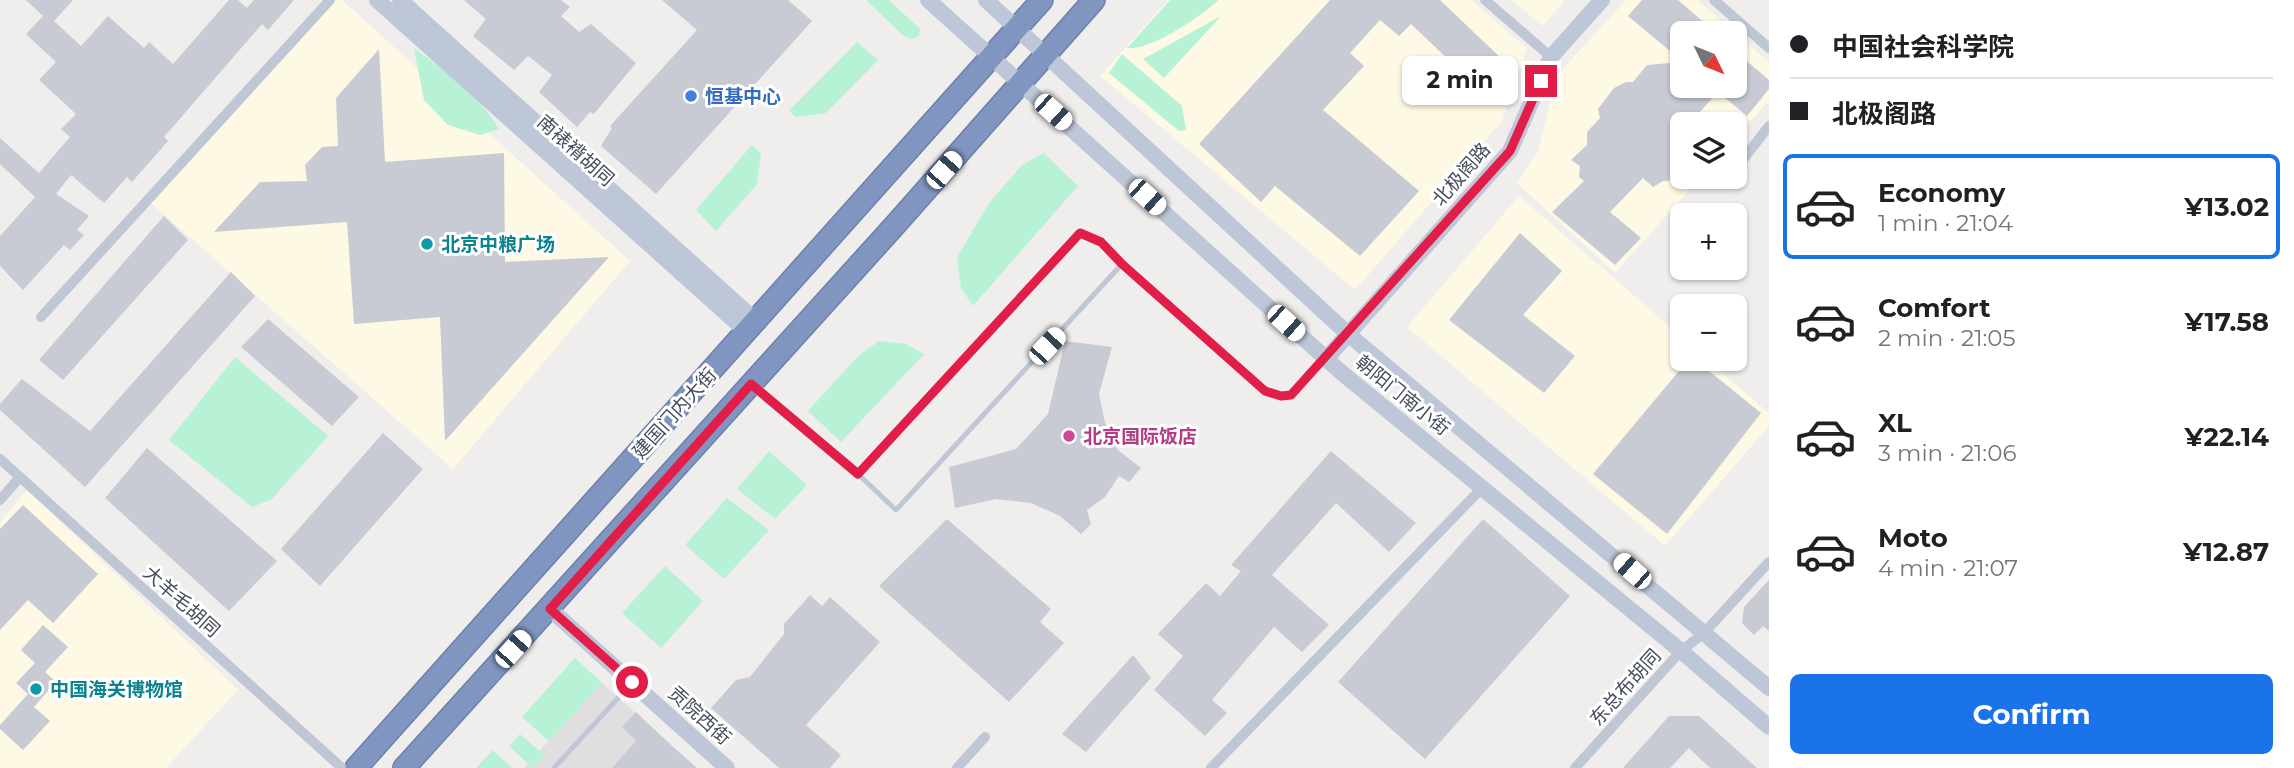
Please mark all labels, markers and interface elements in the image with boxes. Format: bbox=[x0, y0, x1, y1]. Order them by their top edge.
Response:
north arrow bbox=[1670, 21, 1746, 98]
map controls bbox=[1670, 21, 1747, 371]
text: 中国社会科学院 bbox=[1832, 31, 2014, 63]
callout: 2 min bbox=[1401, 56, 1516, 106]
route end bbox=[1525, 65, 1557, 97]
text: 2 min bbox=[1426, 66, 1494, 94]
place label: 恒基中心 bbox=[705, 85, 781, 108]
marker: 恒基中心 bbox=[683, 88, 699, 104]
car bbox=[1031, 90, 1076, 134]
text: 北极阁路 bbox=[1832, 98, 1936, 130]
street label: 南裱褙胡同 bbox=[533, 110, 619, 191]
button: layers bbox=[1670, 112, 1747, 189]
street label: 北极阁路 bbox=[1428, 138, 1495, 211]
car bbox=[923, 147, 966, 193]
car bbox=[1125, 175, 1170, 219]
icon: car bbox=[1794, 175, 1857, 238]
text: Economy bbox=[1878, 177, 2005, 209]
text: ¥13.02 bbox=[2184, 191, 2269, 223]
button: + bbox=[1670, 203, 1747, 280]
text: 1 min · 21:04 bbox=[1878, 209, 2013, 237]
place label: 北京中粮广场 bbox=[441, 233, 555, 256]
marker: 北京中粮广场 bbox=[419, 236, 435, 252]
icon: car bbox=[1794, 290, 1857, 353]
text: Comfort bbox=[1878, 292, 1990, 324]
button: − bbox=[1670, 294, 1747, 371]
car bbox=[1264, 301, 1309, 345]
text: ¥17.58 bbox=[2185, 306, 2269, 338]
car bbox=[1025, 323, 1070, 369]
text: 2 min · 21:05 bbox=[1878, 324, 2016, 352]
street label: 朝阳门南小街 bbox=[1351, 351, 1454, 440]
street label: 建国门内大街 bbox=[628, 363, 721, 463]
icon: car bbox=[1794, 405, 1857, 468]
text: XL bbox=[1878, 407, 1912, 439]
text: ¥22.14 bbox=[2184, 421, 2269, 453]
place label: 北京国际饭店 bbox=[1083, 425, 1197, 448]
marker: 北京国际饭店 bbox=[1061, 428, 1077, 444]
text: 3 min · 21:06 bbox=[1878, 439, 2016, 467]
icon: car bbox=[1794, 520, 1857, 583]
text: Moto bbox=[1878, 522, 1948, 554]
text: ¥12.87 bbox=[2183, 536, 2269, 568]
car bbox=[1610, 549, 1655, 593]
text: 4 min · 21:07 bbox=[1878, 554, 2018, 582]
street label: 大羊毛胡同 bbox=[139, 561, 225, 642]
car bbox=[492, 626, 535, 672]
street label: 东总布胡同 bbox=[1585, 644, 1666, 730]
route start bbox=[616, 666, 648, 698]
button: Confirm bbox=[1790, 674, 2273, 754]
place label: 中国海关博物馆 bbox=[50, 678, 183, 701]
marker: 中国海关博物馆 bbox=[28, 681, 44, 697]
street label: 贡院西街 bbox=[664, 681, 736, 749]

